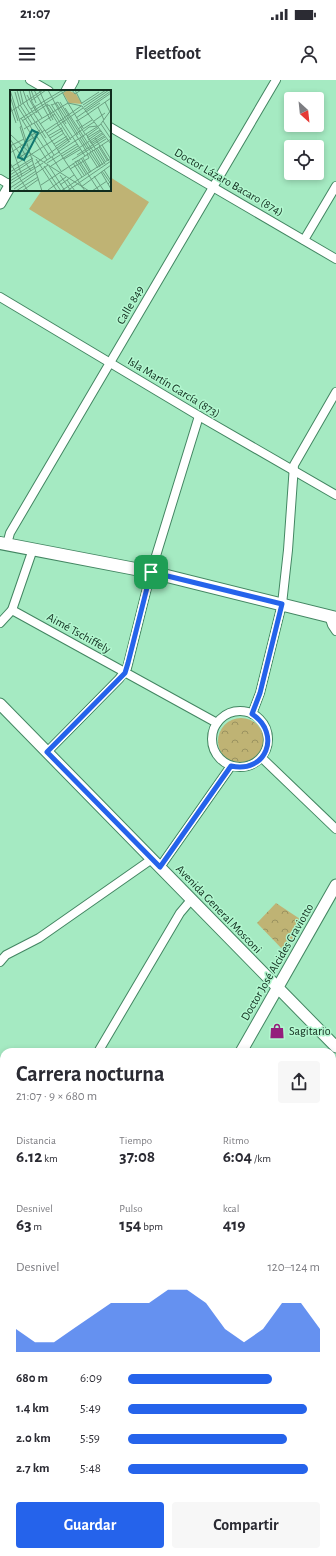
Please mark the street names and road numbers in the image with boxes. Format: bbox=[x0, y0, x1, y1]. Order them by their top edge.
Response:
street label: Doctor Lázaro Bacaro (874) bbox=[173, 146, 285, 218]
street label: Calle 849 bbox=[114, 283, 146, 326]
street label: Isla Martín García (873) bbox=[126, 355, 222, 419]
street label: Aimé Tschiffely bbox=[45, 611, 113, 656]
street label: Avenida General Mosconi bbox=[174, 863, 264, 955]
street label: Doctor José Alcides Craviotto bbox=[239, 901, 315, 1023]

